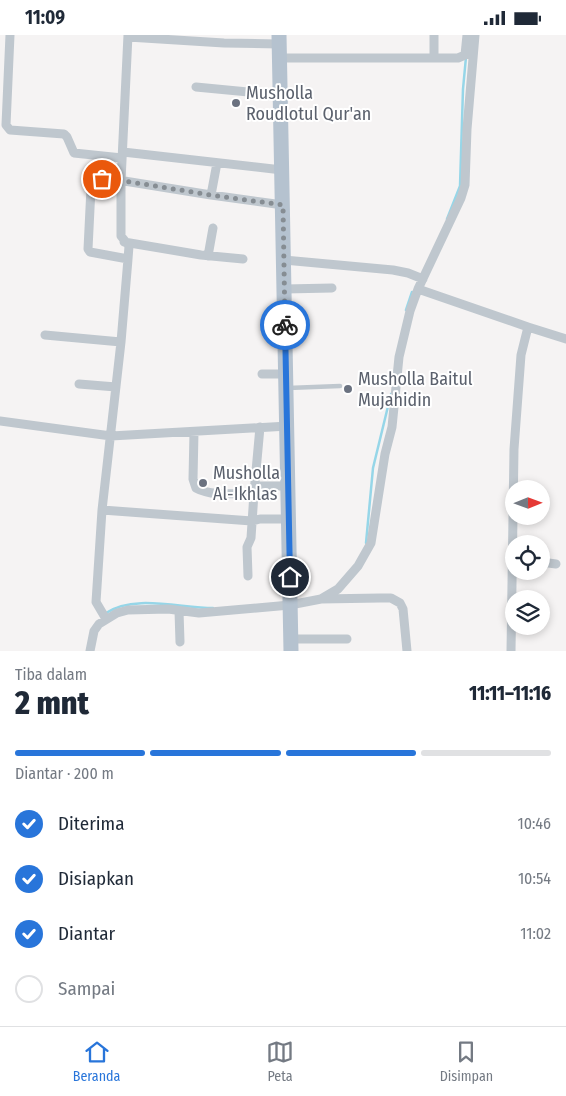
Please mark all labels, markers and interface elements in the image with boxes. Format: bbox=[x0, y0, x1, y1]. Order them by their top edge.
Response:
text: 11:09 bbox=[25, 6, 65, 29]
place label: Musholla Roudlotul Qur'an bbox=[246, 82, 371, 125]
marker: Musholla Roudlotul Qur'an bbox=[230, 97, 242, 109]
pin bbox=[81, 158, 123, 200]
icon: bag bbox=[88, 165, 116, 193]
courier bbox=[260, 300, 310, 350]
icon: bike bbox=[271, 311, 299, 339]
place label: Musholla Baitul Mujahidin bbox=[358, 368, 473, 411]
marker: Musholla Baitul Mujahidin bbox=[342, 383, 354, 395]
place label: Musholla Al-Ikhlas bbox=[213, 462, 280, 505]
marker: Musholla Al-Ikhlas bbox=[197, 477, 209, 489]
north arrow bbox=[505, 480, 550, 525]
map controls bbox=[505, 480, 550, 635]
button: locate bbox=[505, 535, 550, 580]
pin bbox=[269, 556, 311, 598]
icon: home bbox=[276, 563, 304, 591]
button: layers bbox=[505, 590, 550, 635]
text: Tiba dalam bbox=[15, 665, 87, 684]
text: 11:11–11:16 bbox=[469, 682, 551, 705]
text: 2 mnt bbox=[15, 684, 89, 722]
text: Diantar · 200 m bbox=[15, 764, 114, 783]
icon: check bbox=[15, 810, 43, 838]
text: Diterima bbox=[58, 812, 124, 835]
text: 10:46 bbox=[517, 814, 551, 833]
icon: check bbox=[15, 865, 43, 893]
text: Disiapkan bbox=[58, 867, 134, 890]
text: 10:54 bbox=[518, 869, 551, 888]
icon: check bbox=[15, 920, 43, 948]
text: Diantar bbox=[58, 922, 115, 945]
text: 11:02 bbox=[520, 924, 551, 943]
text: Sampai bbox=[58, 977, 115, 1000]
tab: Beranda bbox=[73, 1038, 120, 1085]
tab: Peta bbox=[266, 1038, 294, 1085]
tab: Disimpan bbox=[440, 1038, 493, 1085]

